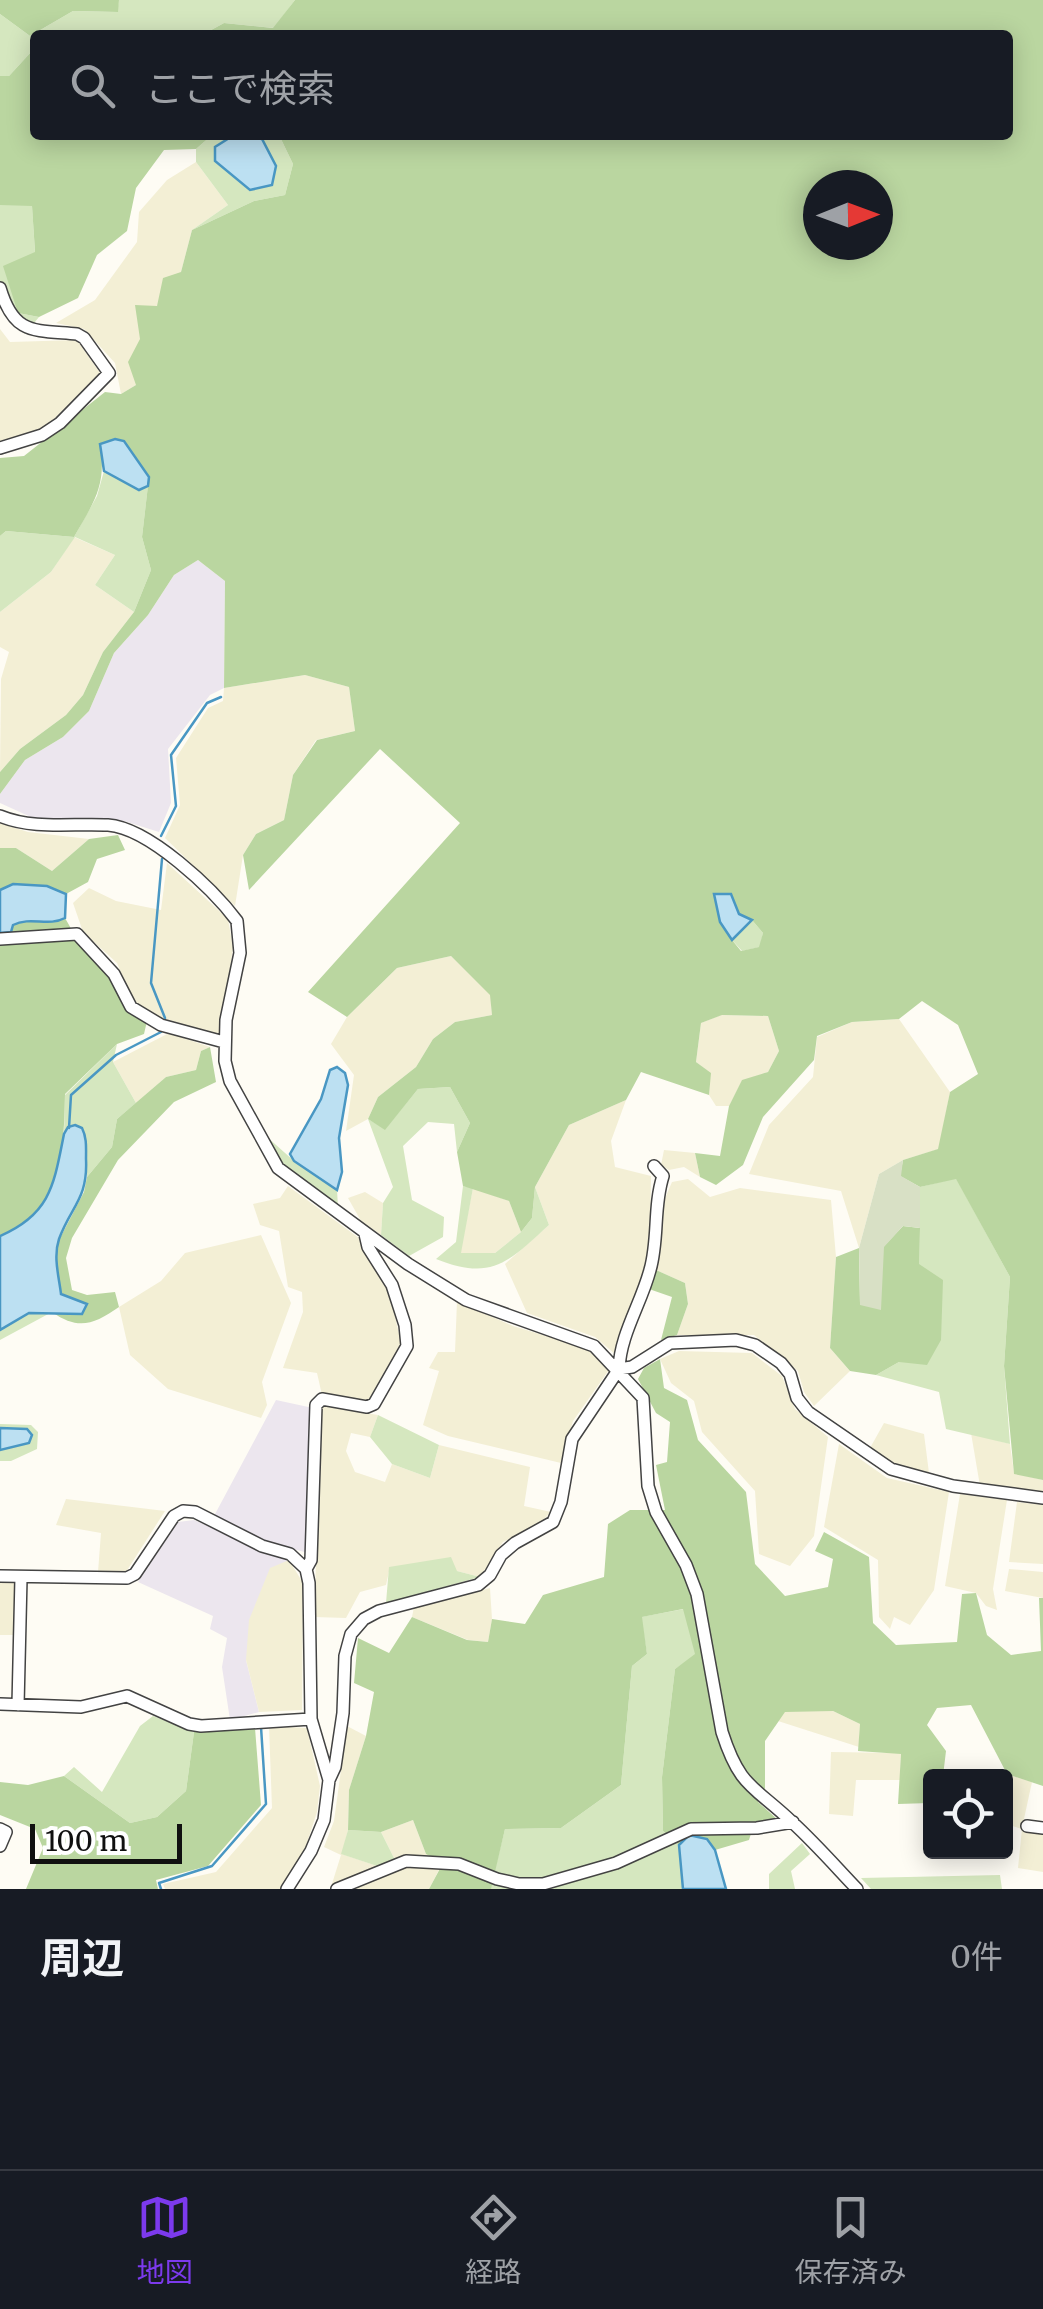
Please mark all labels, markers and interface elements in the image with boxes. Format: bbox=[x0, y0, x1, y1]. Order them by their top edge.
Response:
search box bbox=[30, 30, 1013, 140]
icon: search bbox=[65, 58, 120, 113]
text: ここで検索 bbox=[145, 65, 335, 112]
north arrow bbox=[803, 170, 893, 260]
map controls bbox=[923, 1769, 1013, 1859]
button: locate bbox=[923, 1769, 1013, 1859]
scale bar bbox=[30, 1819, 182, 1864]
text: 100 m bbox=[45, 1823, 127, 1859]
text: 周辺 bbox=[40, 1932, 124, 1984]
text: 0件 bbox=[950, 1937, 1003, 1977]
tab: 地図 bbox=[136, 2190, 193, 2290]
tab: 経路 bbox=[465, 2190, 522, 2290]
tab: 保存済み bbox=[794, 2190, 907, 2290]

